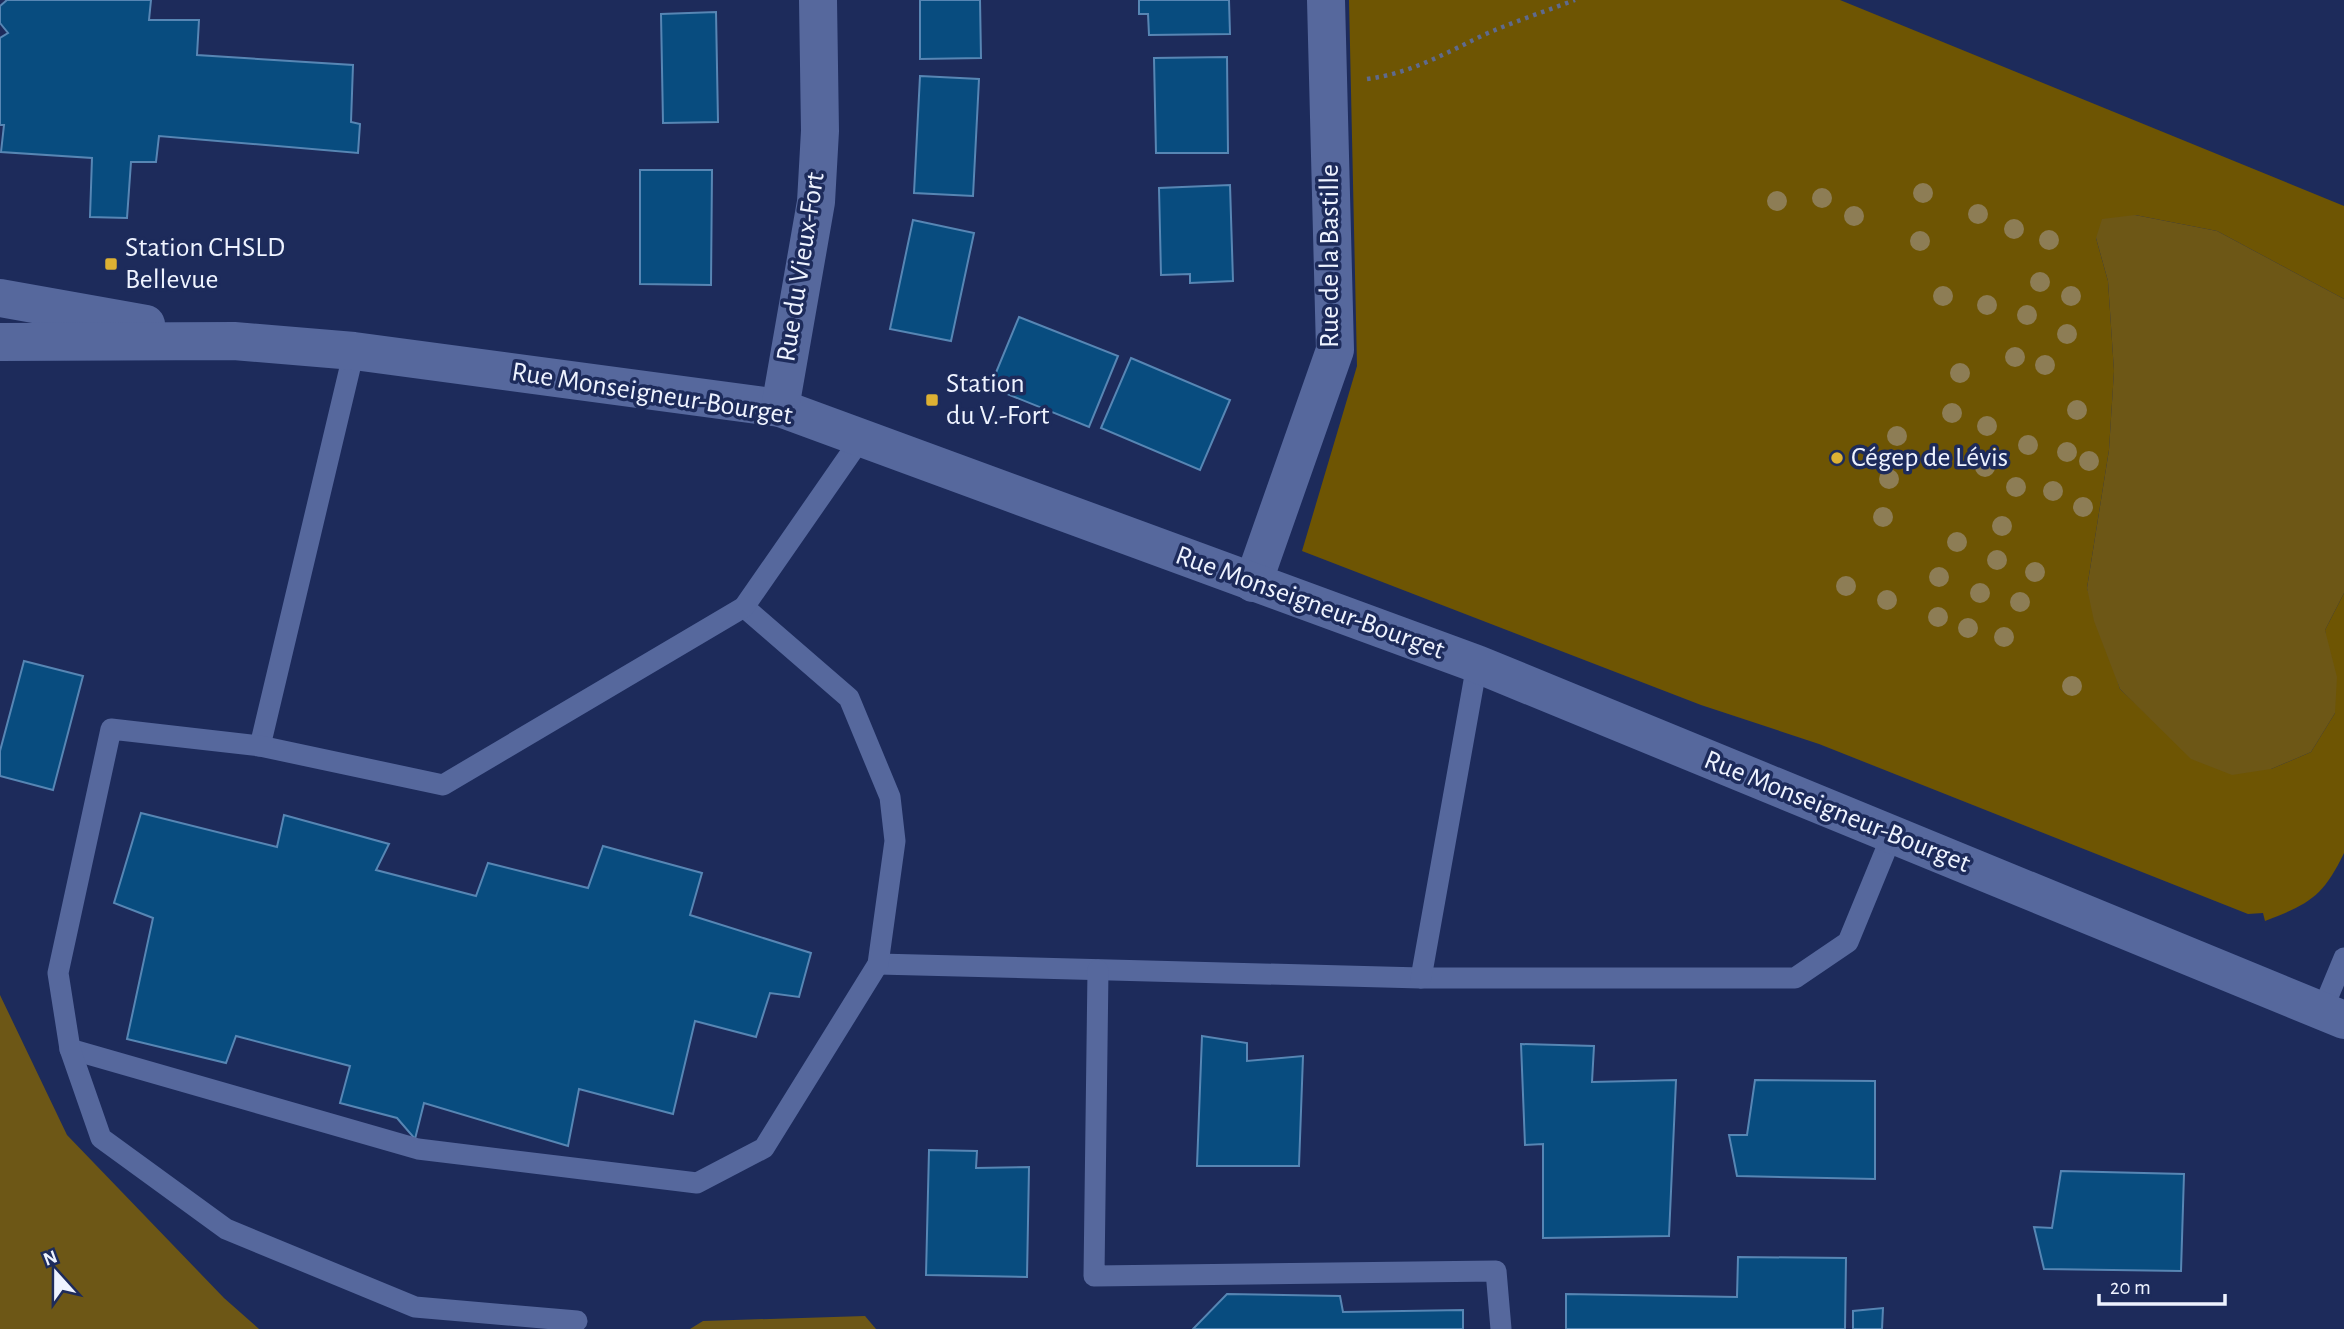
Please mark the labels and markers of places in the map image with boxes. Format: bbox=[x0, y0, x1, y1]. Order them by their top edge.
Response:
place label: Station CHSLD Bellevue bbox=[125, 234, 285, 294]
marker: Station CHSLD Bellevue bbox=[103, 256, 119, 272]
place label: Station du V.-Fort bbox=[946, 370, 1050, 430]
marker: Station du V.-Fort bbox=[924, 392, 940, 408]
place label: Cégep de Lévis bbox=[1851, 444, 2008, 472]
marker: Cégep de Lévis bbox=[1829, 450, 1845, 466]

